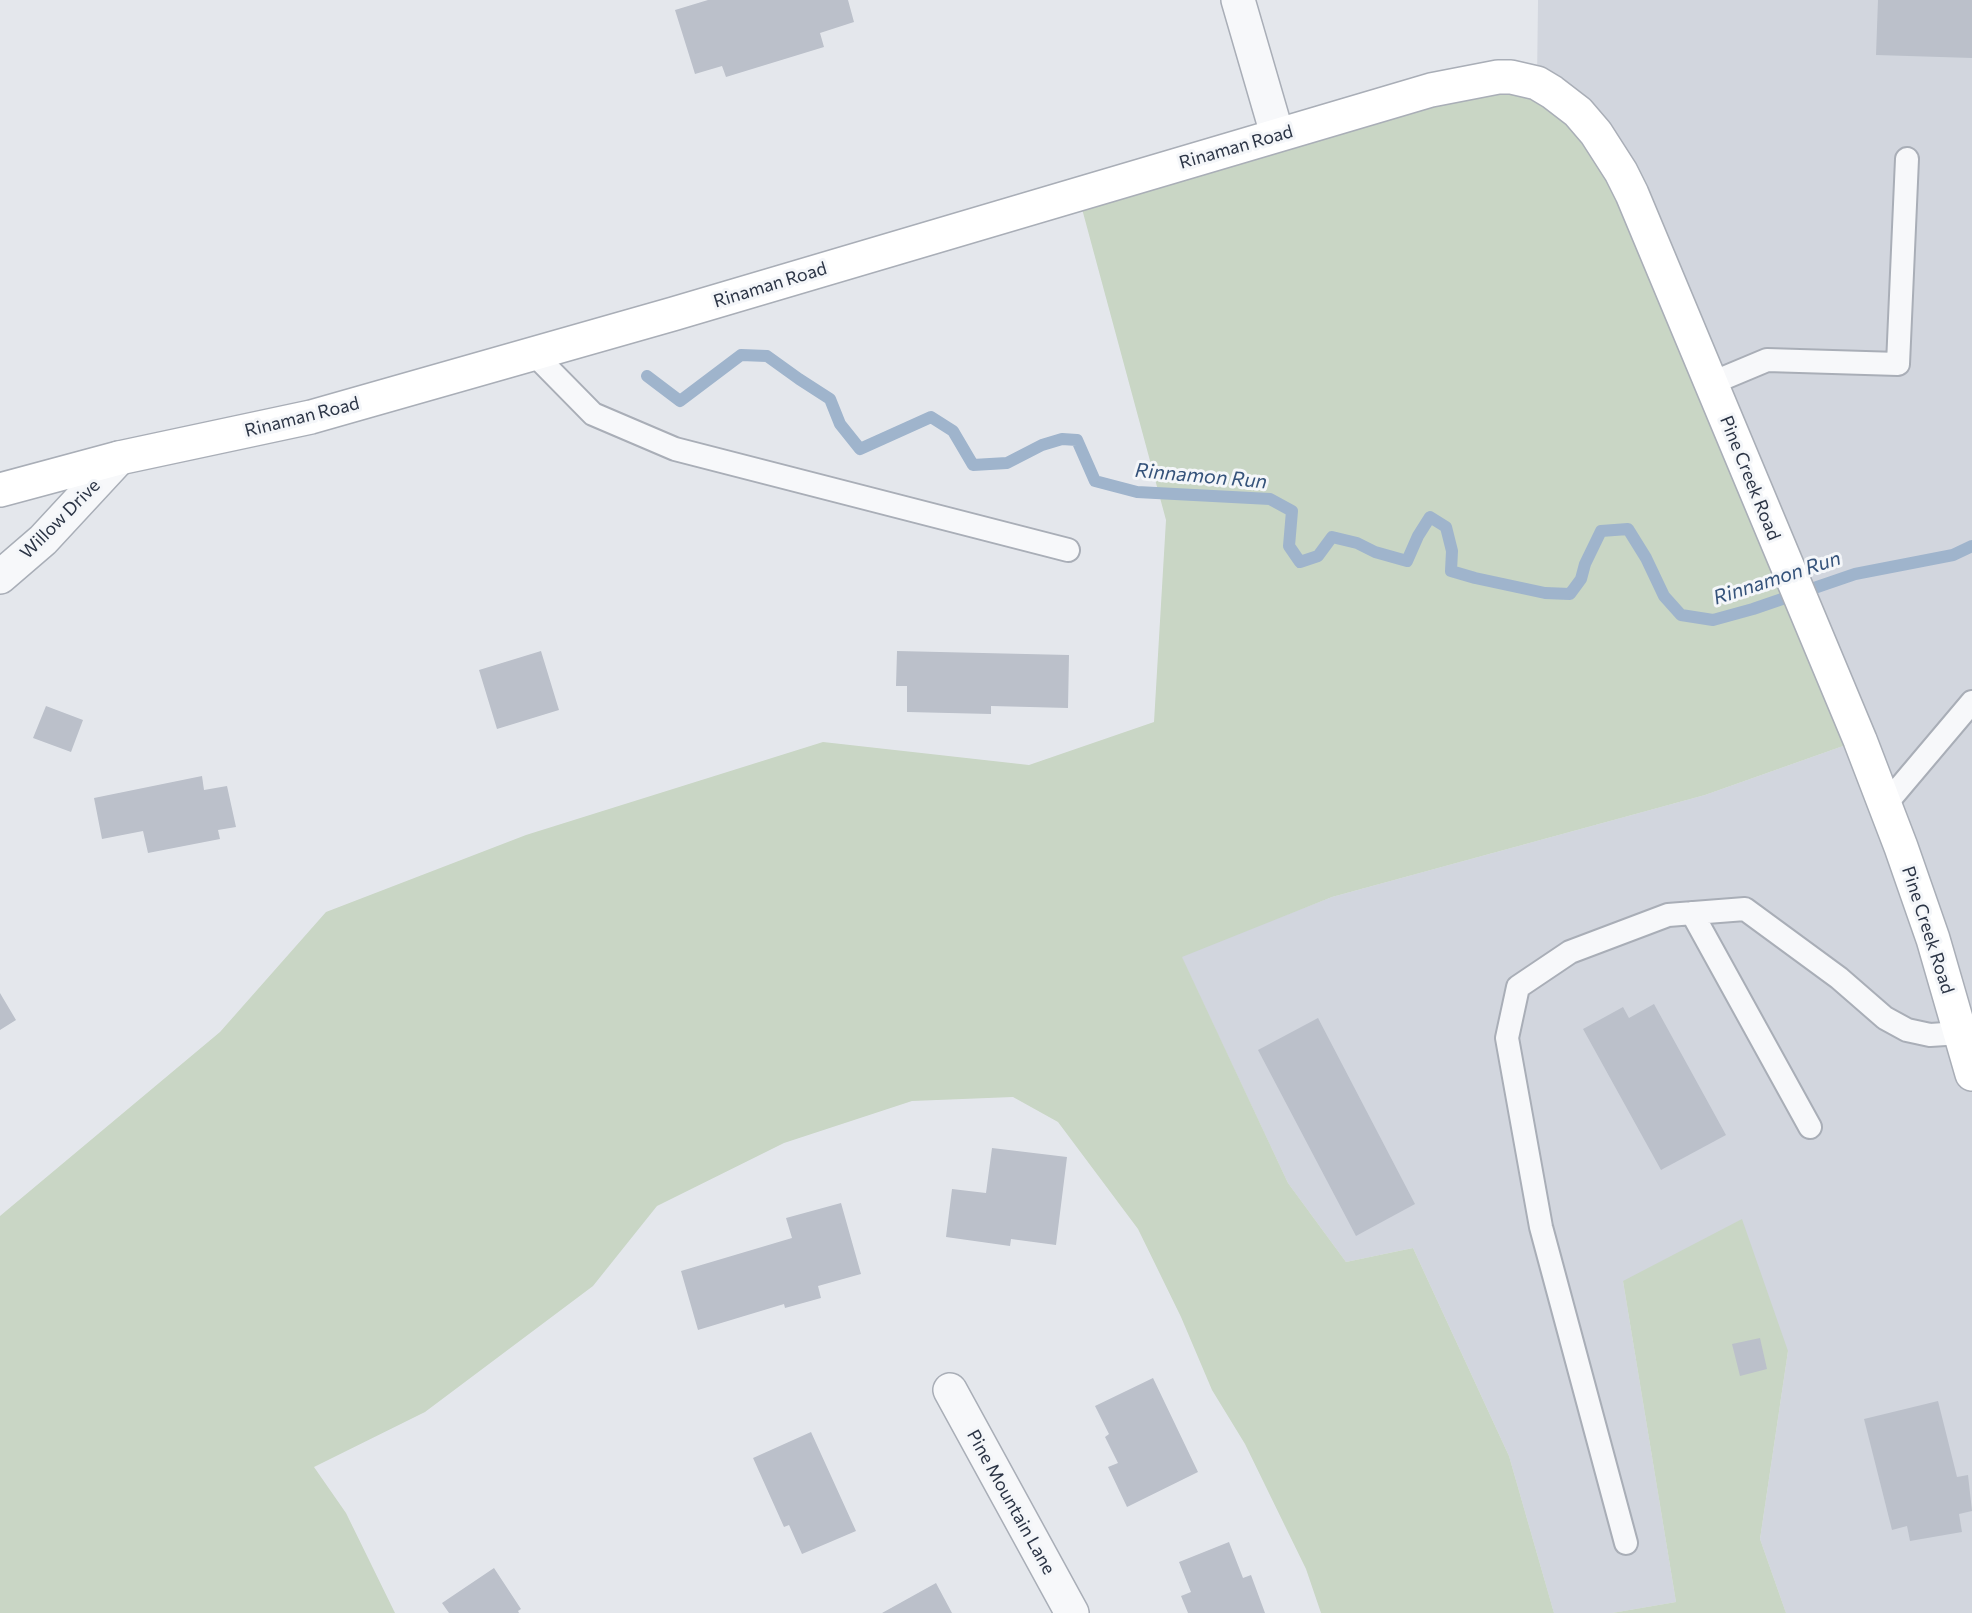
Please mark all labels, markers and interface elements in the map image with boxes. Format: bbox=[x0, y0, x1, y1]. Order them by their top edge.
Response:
street label: Rinaman Road bbox=[1177, 120, 1295, 174]
street label: Rinaman Road bbox=[711, 258, 829, 312]
street label: Rinaman Road bbox=[242, 392, 362, 442]
street label: Pine Creek Road bbox=[1715, 412, 1785, 544]
water label: Rinnamon Run bbox=[1134, 458, 1268, 494]
street label: Willow Drive bbox=[16, 475, 104, 563]
water label: Rinnamon Run bbox=[1710, 546, 1844, 610]
street label: Pine Creek Road bbox=[1897, 864, 1959, 996]
street label: Pine Mountain Lane bbox=[962, 1426, 1060, 1578]

